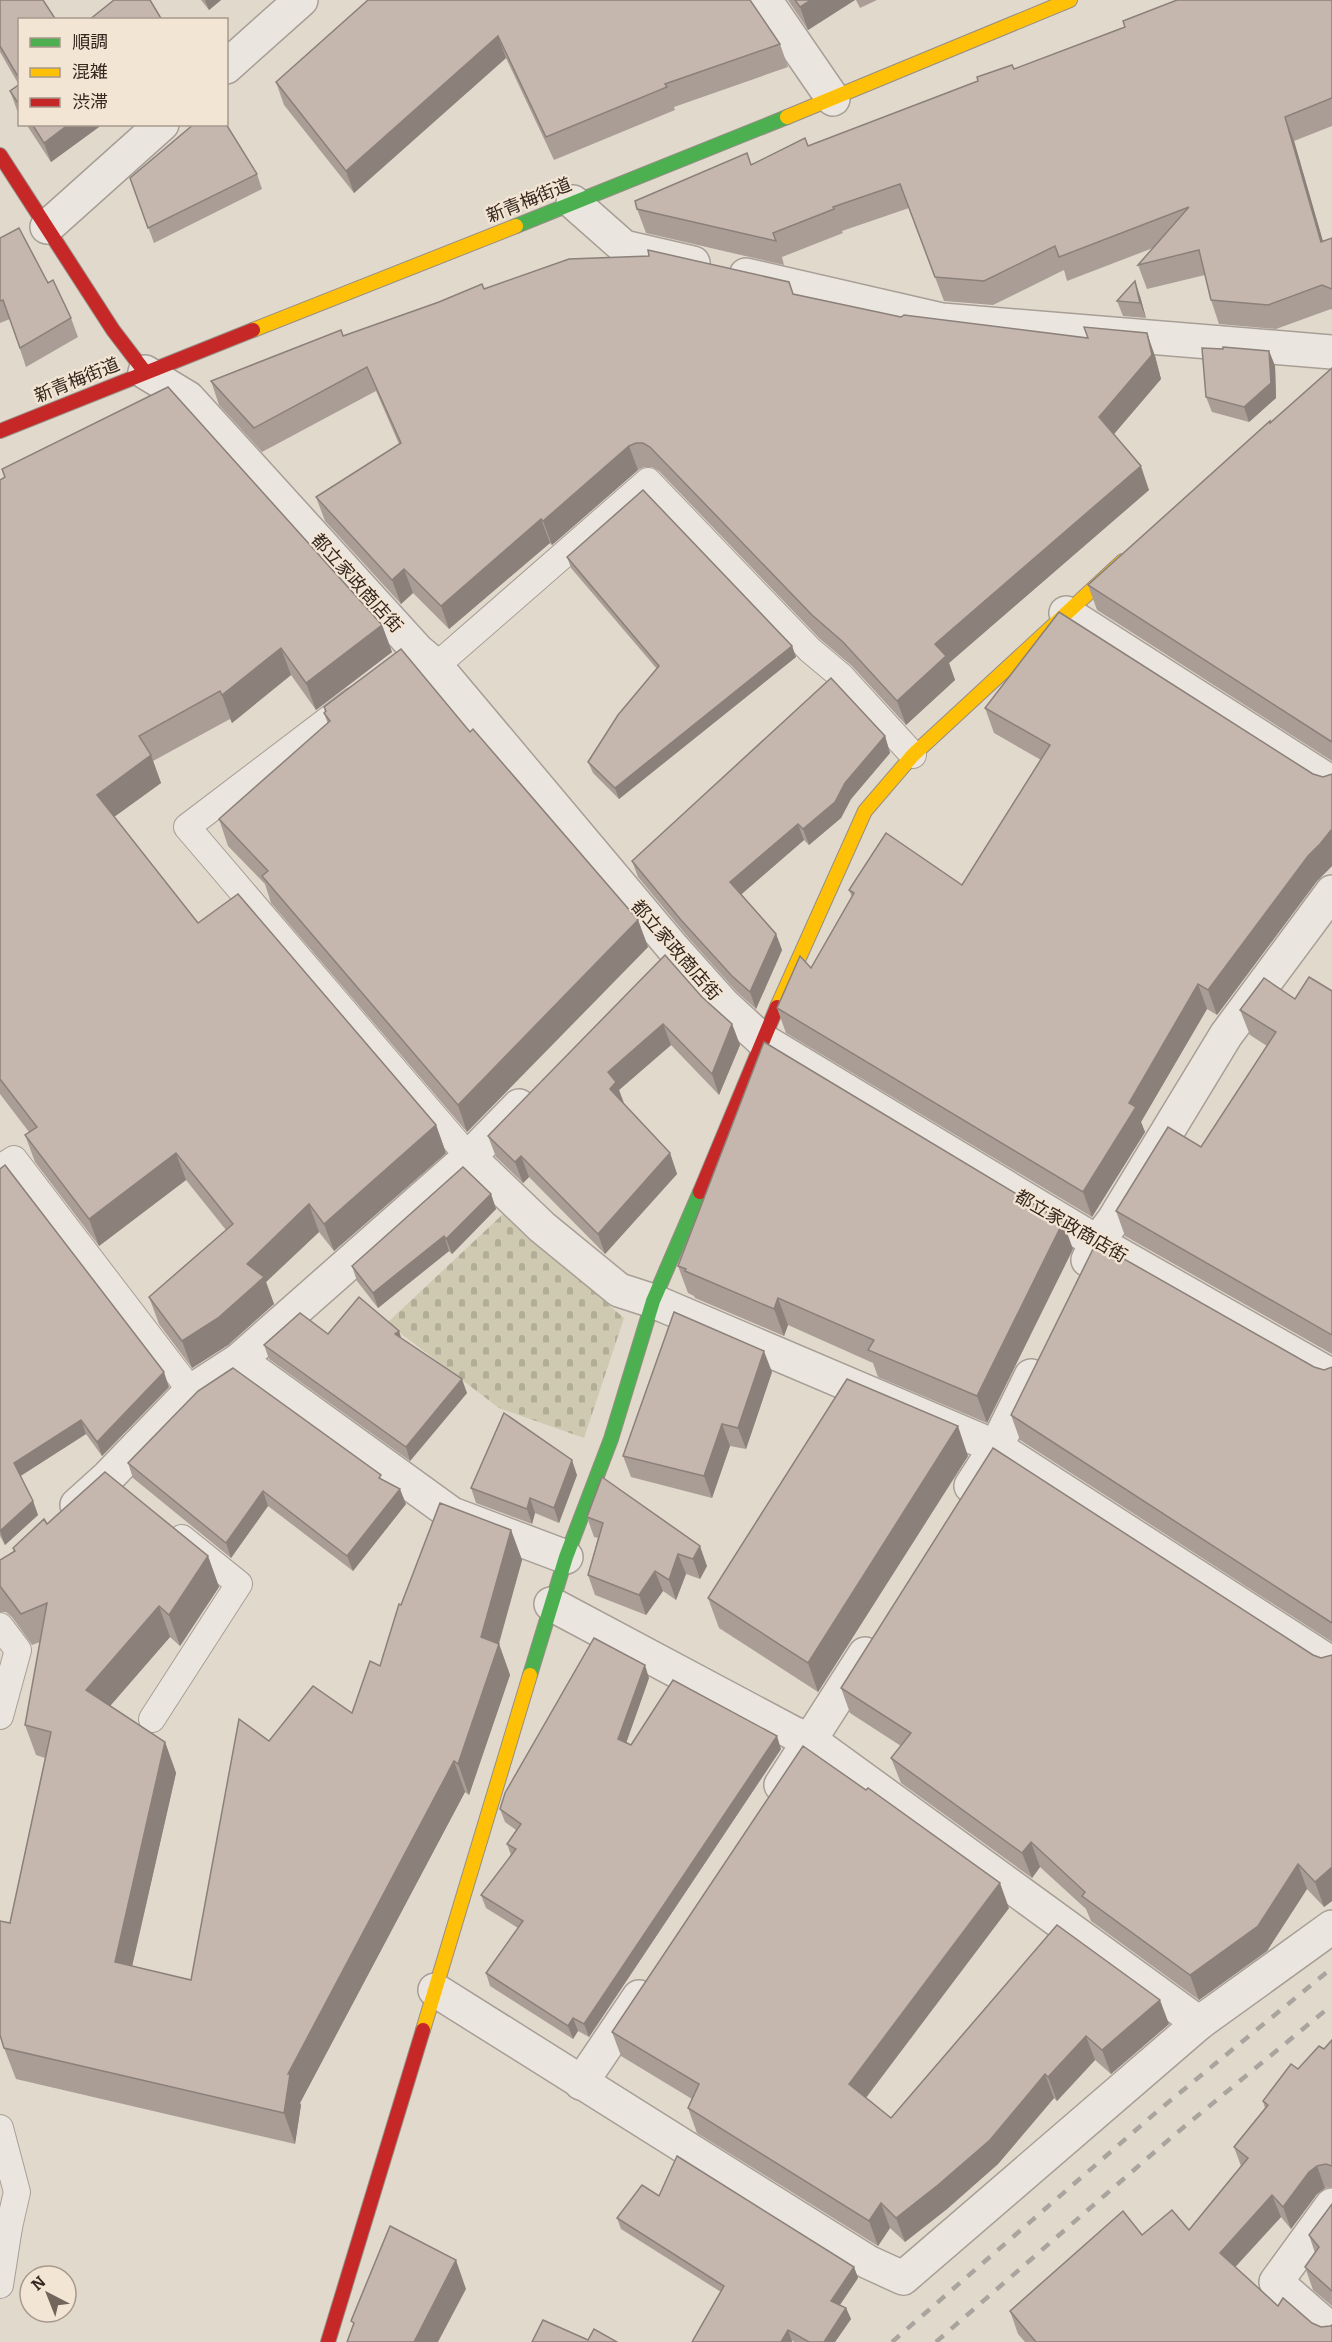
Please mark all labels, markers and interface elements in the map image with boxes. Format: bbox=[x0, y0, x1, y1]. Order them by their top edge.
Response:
legend bbox=[18, 18, 228, 126]
text: 順調 bbox=[72, 31, 108, 53]
text: 混雑 bbox=[72, 61, 108, 83]
text: 渋滞 bbox=[72, 91, 108, 113]
street label: 新青梅街道 bbox=[483, 173, 575, 227]
street label: 新青梅街道 bbox=[31, 353, 123, 407]
street label: 都立家政商店街 bbox=[307, 529, 407, 637]
street label: 都立家政商店街 bbox=[626, 895, 726, 1005]
street label: 都立家政商店街 bbox=[1011, 1185, 1131, 1267]
north arrow bbox=[18, 2264, 78, 2324]
text: N bbox=[27, 2272, 49, 2294]

